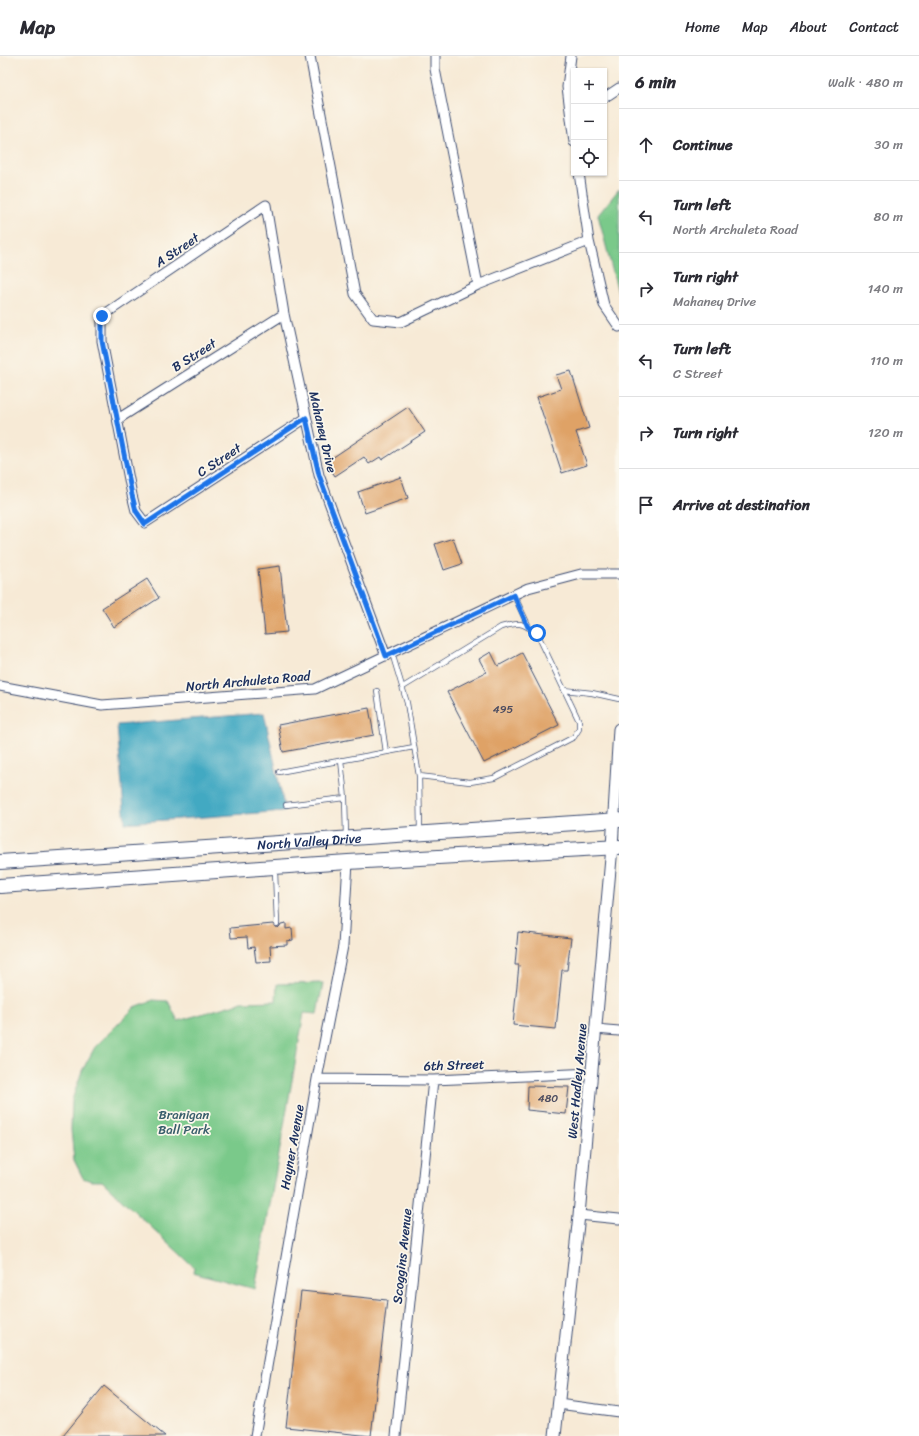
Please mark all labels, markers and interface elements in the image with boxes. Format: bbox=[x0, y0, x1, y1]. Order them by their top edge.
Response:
text: Map bbox=[20, 11, 55, 44]
text: Home bbox=[685, 15, 720, 40]
text: Map bbox=[742, 15, 768, 40]
text: About bbox=[790, 15, 827, 40]
text: Contact bbox=[849, 15, 899, 40]
text: 6 min bbox=[635, 67, 676, 97]
map controls bbox=[571, 68, 607, 176]
button: + bbox=[571, 68, 607, 104]
text: Walk · 480 m bbox=[828, 71, 903, 94]
button: − bbox=[571, 104, 607, 140]
text: Continue bbox=[673, 132, 733, 158]
text: 30 m bbox=[874, 133, 903, 156]
icon: ahead bbox=[635, 134, 657, 156]
button: locate bbox=[571, 140, 607, 176]
text: Turn left bbox=[673, 192, 731, 218]
text: 80 m bbox=[874, 205, 903, 228]
icon: left bbox=[635, 206, 657, 228]
text: North Archuleta Road bbox=[673, 218, 798, 241]
street label: A Street bbox=[149, 226, 205, 274]
text: Turn right bbox=[673, 264, 738, 290]
text: 140 m bbox=[868, 277, 903, 300]
icon: right bbox=[635, 278, 657, 300]
text: Mahaney Drive bbox=[673, 290, 756, 313]
route end bbox=[93, 307, 111, 325]
street label: B Street bbox=[167, 332, 222, 378]
text: Turn left bbox=[673, 336, 731, 362]
text: 110 m bbox=[870, 349, 903, 372]
icon: left bbox=[635, 350, 657, 372]
text: C Street bbox=[673, 362, 722, 385]
street label: Mahaney Drive bbox=[302, 389, 344, 475]
text: Turn right bbox=[673, 420, 738, 446]
text: 120 m bbox=[868, 421, 903, 444]
icon: right bbox=[635, 422, 657, 444]
street label: C Street bbox=[192, 437, 247, 483]
text: Arrive at destination bbox=[673, 492, 810, 518]
icon: arrive bbox=[635, 494, 657, 516]
route start bbox=[528, 624, 546, 642]
street label: North Archuleta Road bbox=[185, 664, 312, 698]
house number: 495 bbox=[493, 700, 513, 719]
street label: North Valley Drive bbox=[256, 826, 362, 856]
street label: West Hadley Avenue bbox=[560, 1022, 594, 1140]
street label: 6th Street bbox=[423, 1052, 485, 1078]
house number: 480 bbox=[538, 1089, 558, 1108]
street label: Hayner Avenue bbox=[273, 1102, 311, 1192]
park label: Branigan Ball Park bbox=[158, 1103, 210, 1141]
street label: Scoggins Avenue bbox=[386, 1207, 418, 1305]

